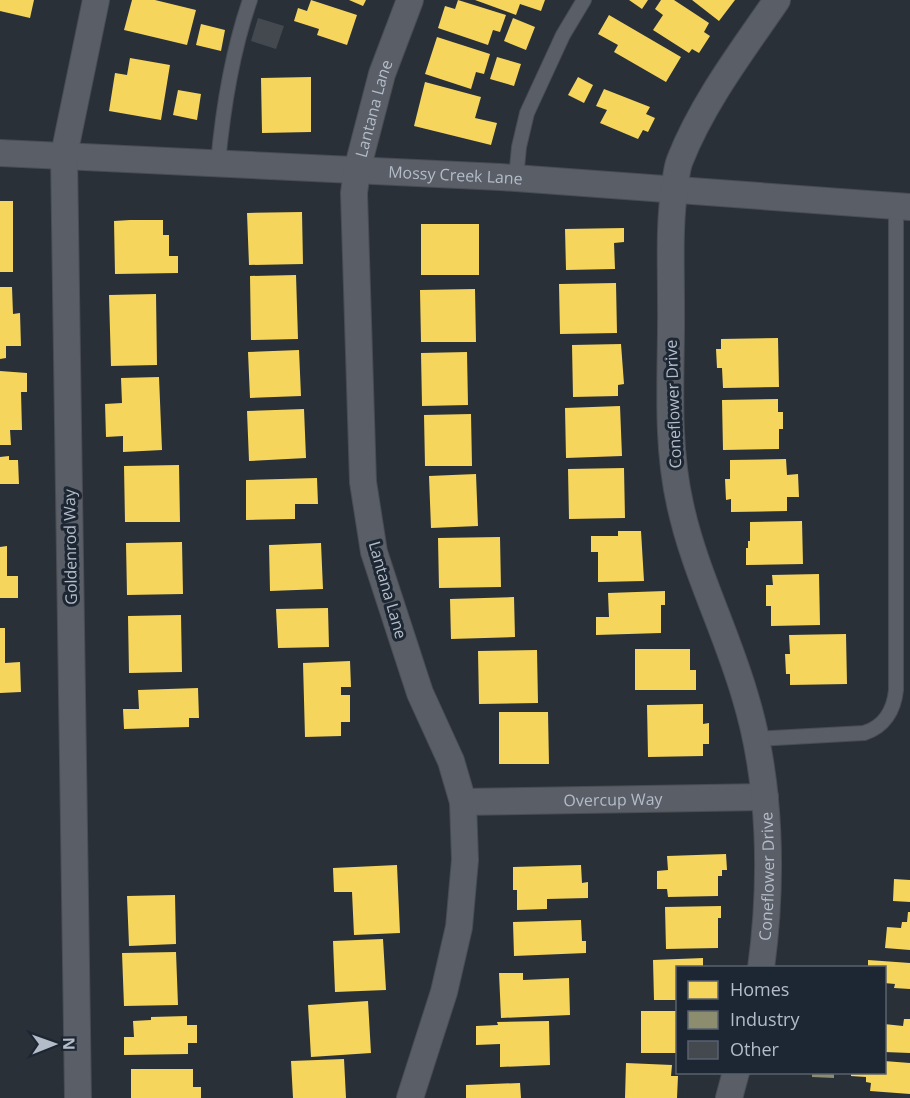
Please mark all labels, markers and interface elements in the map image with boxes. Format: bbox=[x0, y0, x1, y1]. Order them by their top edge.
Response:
street label: Lantana Lane bbox=[350, 56, 398, 160]
street label: Mossy Creek Lane bbox=[388, 161, 524, 190]
street label: Coneflower Drive bbox=[660, 339, 686, 469]
street label: Goldenrod Way bbox=[58, 488, 82, 605]
street label: Lantana Lane bbox=[364, 539, 412, 641]
street label: Overcup Way bbox=[563, 788, 664, 811]
street label: Coneflower Drive bbox=[753, 811, 779, 942]
legend bbox=[676, 966, 886, 1074]
text: Homes bbox=[730, 977, 789, 1001]
text: Industry bbox=[730, 1007, 800, 1031]
north arrow bbox=[24, 1014, 84, 1074]
text: N bbox=[58, 1037, 80, 1050]
text: Other bbox=[730, 1037, 780, 1061]

